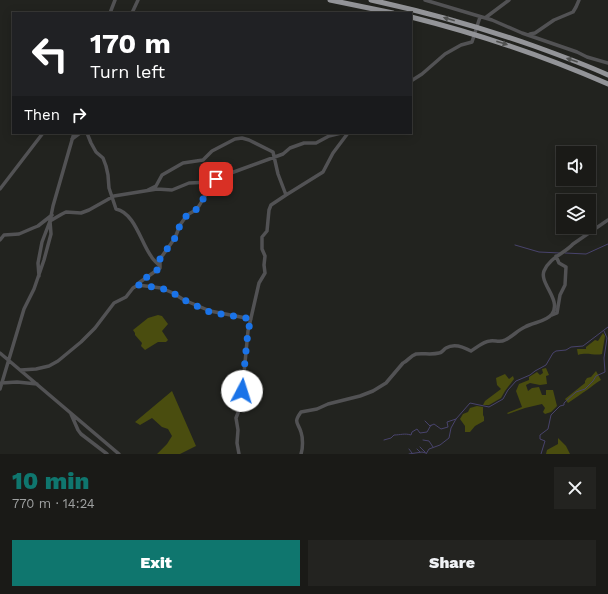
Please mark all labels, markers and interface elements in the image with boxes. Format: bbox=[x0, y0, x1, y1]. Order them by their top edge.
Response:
one-way arrow bbox=[442, 16, 454, 22]
text: 170 m bbox=[90, 27, 171, 60]
icon: left bbox=[24, 28, 76, 80]
one-way arrow bbox=[497, 40, 509, 46]
one-way arrow bbox=[566, 56, 578, 62]
text: Turn left bbox=[90, 61, 165, 82]
icon: right bbox=[68, 104, 90, 126]
text: Then bbox=[24, 106, 60, 124]
map controls bbox=[556, 146, 596, 234]
button: sound bbox=[556, 146, 596, 186]
pin bbox=[199, 162, 233, 196]
icon: arrive bbox=[205, 168, 227, 190]
button: layers bbox=[556, 194, 596, 234]
position arrow bbox=[221, 370, 263, 412]
text: 10 min bbox=[12, 467, 89, 495]
button: close bbox=[554, 467, 596, 509]
text: 770 m · 14:24 bbox=[12, 496, 95, 511]
button: Exit bbox=[12, 540, 300, 586]
button: Share bbox=[308, 540, 596, 586]

